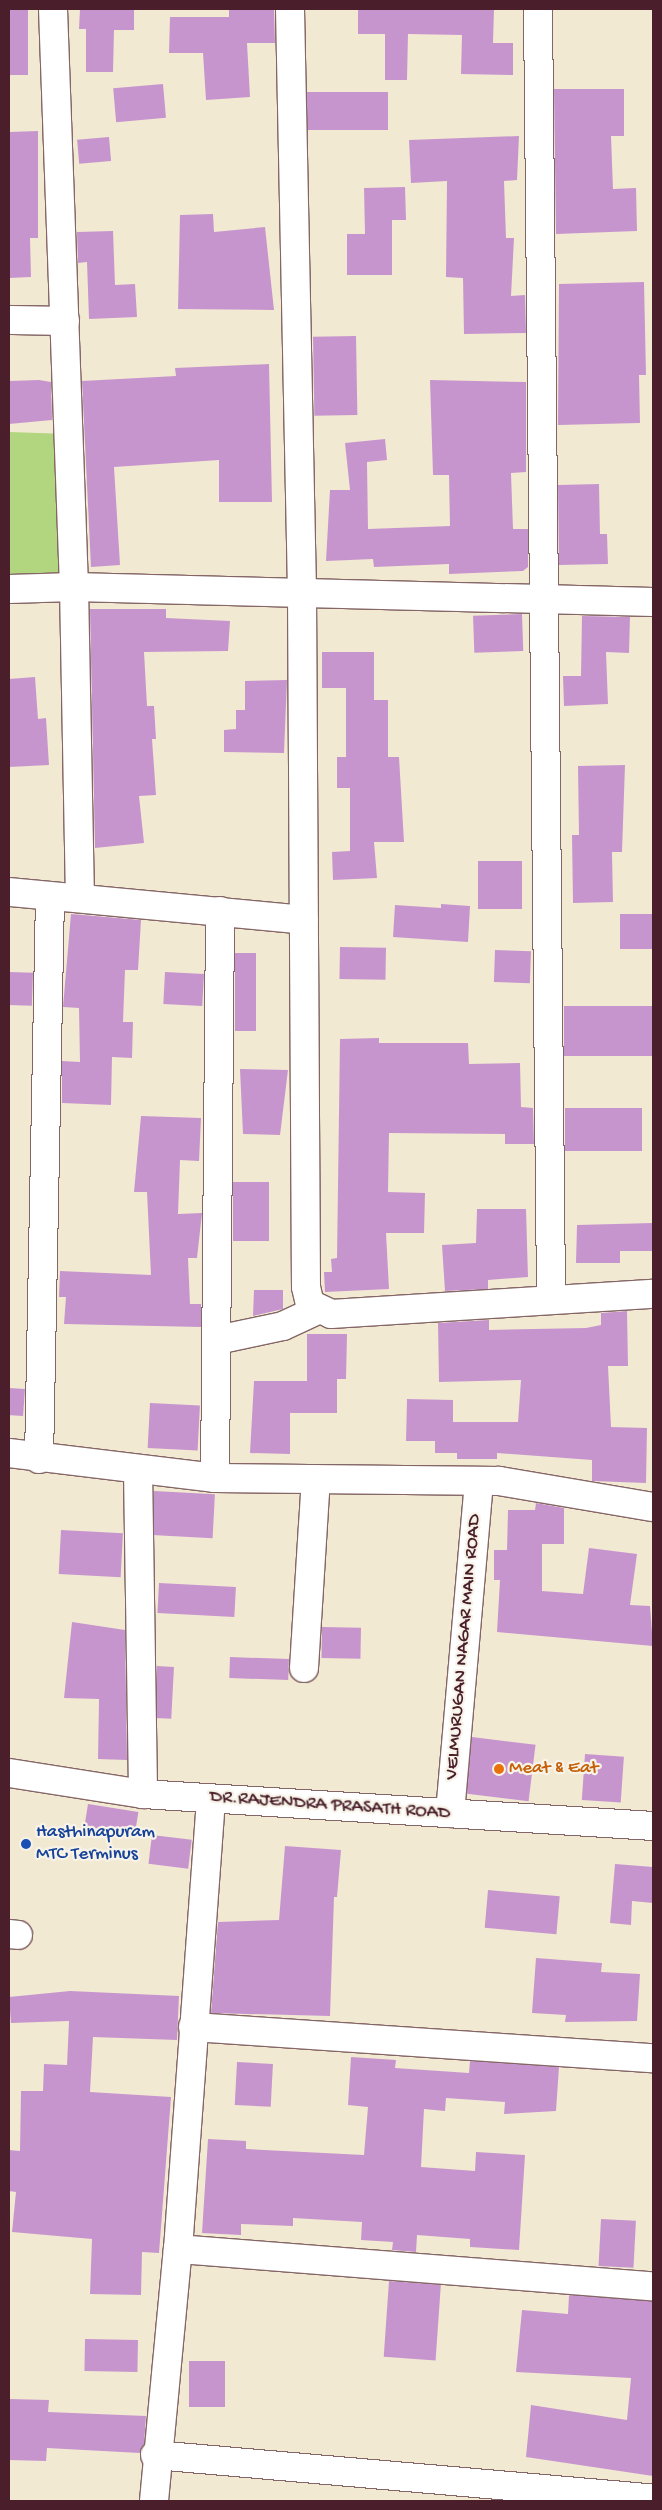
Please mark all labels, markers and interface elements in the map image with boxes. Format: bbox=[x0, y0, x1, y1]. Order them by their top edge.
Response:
street label: VELMURUGAN NAGAR MAIN ROAD bbox=[441, 1513, 487, 1781]
place label: Meat & Eat bbox=[509, 1758, 598, 1780]
marker: Meat & Eat bbox=[493, 1763, 505, 1775]
street label: DR.RAJENDRA PRASATH ROAD bbox=[209, 1786, 451, 1826]
place label: Hasthinapuram MTC Terminus bbox=[36, 1822, 155, 1866]
marker: Hasthinapuram MTC Terminus bbox=[20, 1838, 32, 1850]

